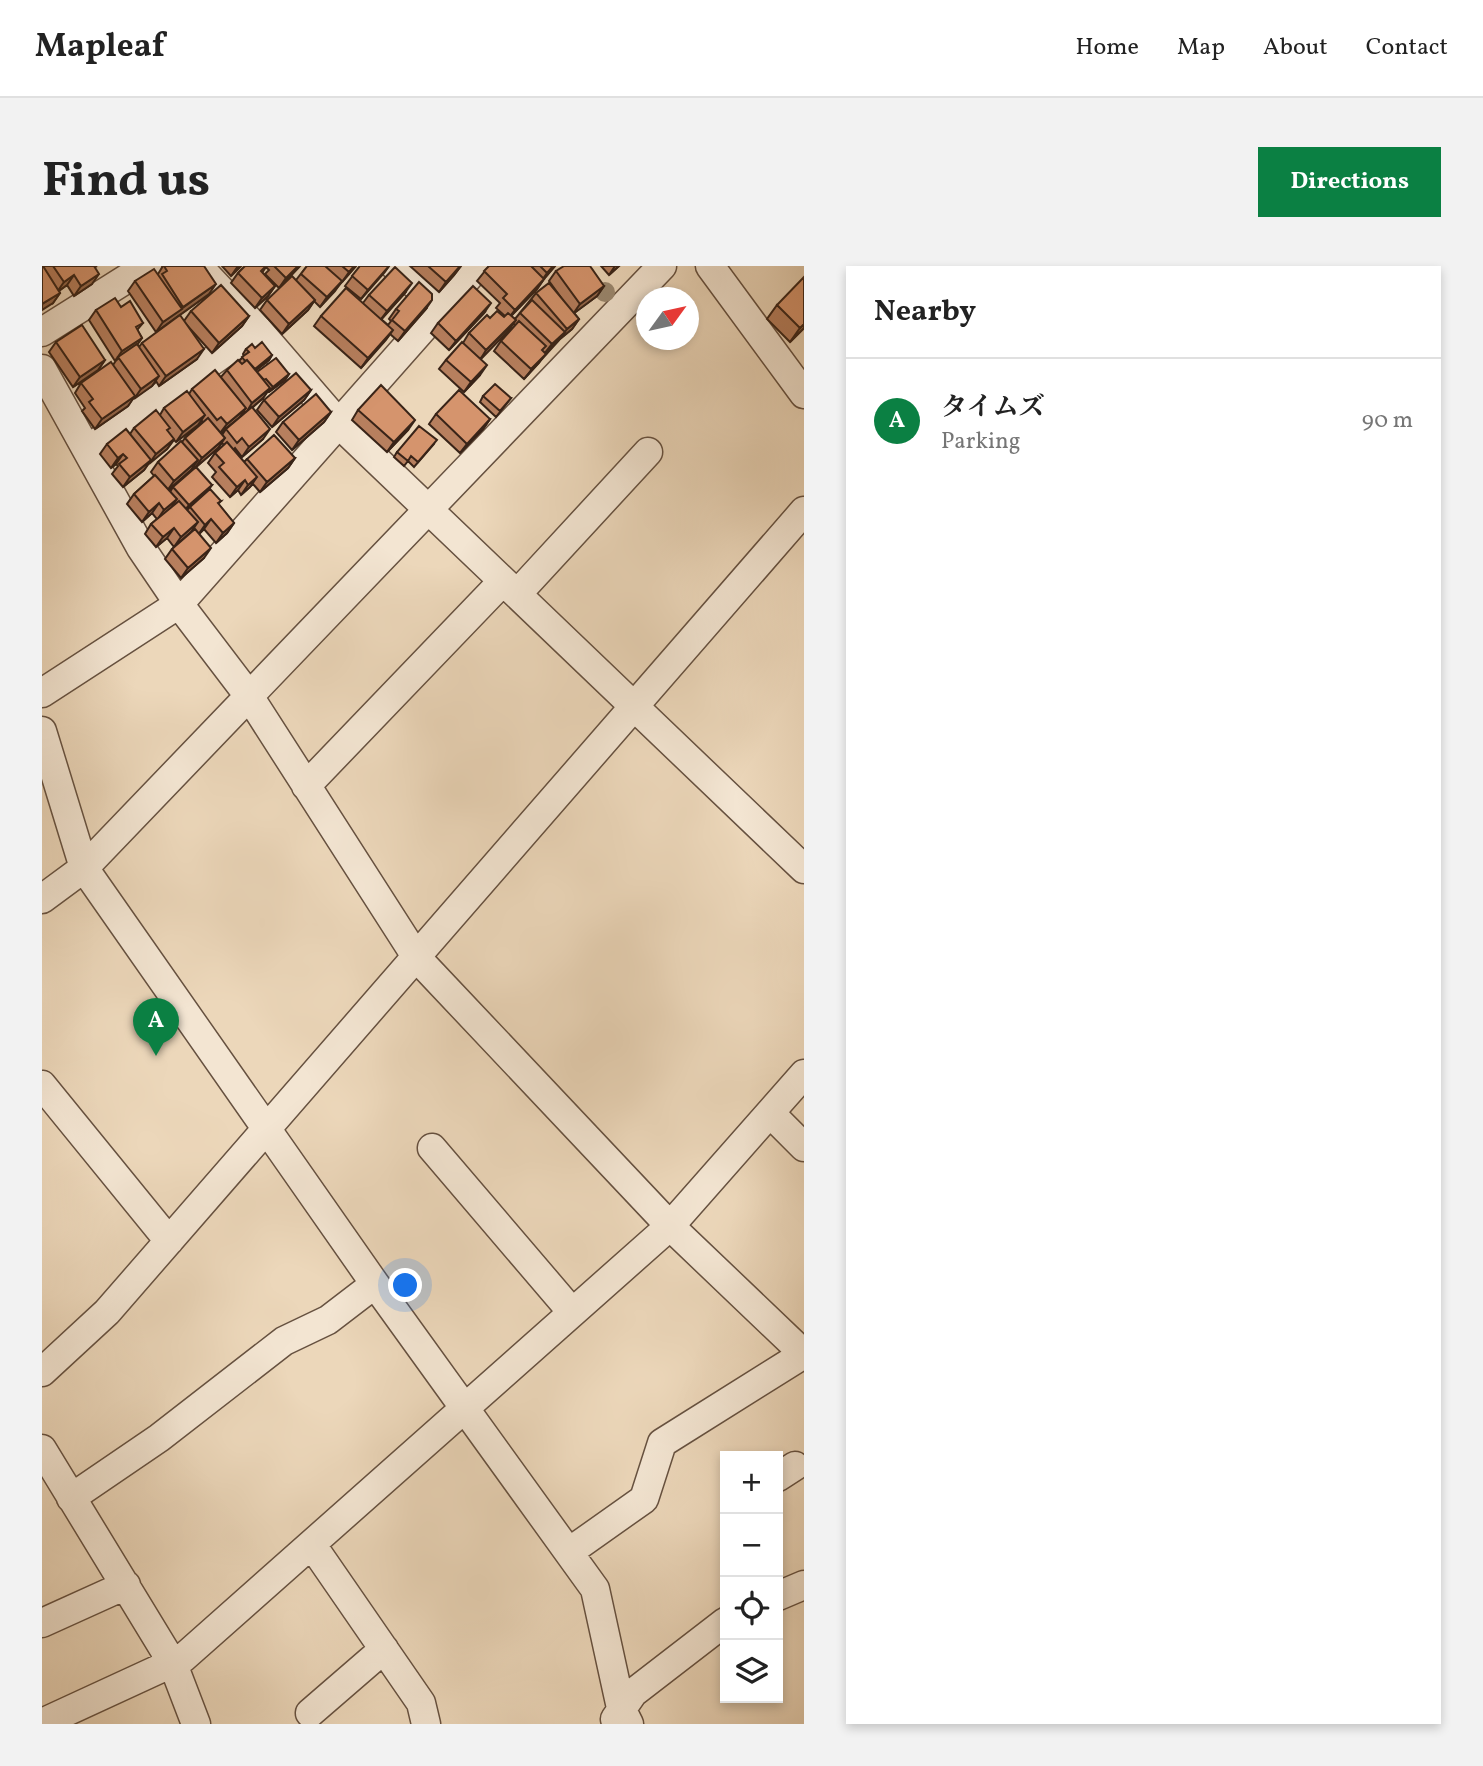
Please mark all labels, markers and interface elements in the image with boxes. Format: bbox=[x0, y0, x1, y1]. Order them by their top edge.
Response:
text: Mapleaf bbox=[35, 25, 165, 71]
text: Home bbox=[1075, 31, 1139, 65]
text: Map bbox=[1177, 31, 1225, 65]
text: About bbox=[1263, 31, 1328, 65]
text: Contact bbox=[1366, 31, 1448, 65]
button: Directions bbox=[1258, 147, 1441, 217]
text: Find us bbox=[42, 148, 210, 217]
north arrow bbox=[636, 287, 699, 350]
text: Nearby bbox=[874, 291, 976, 333]
text: タイムズ bbox=[941, 390, 1044, 426]
text: A bbox=[889, 405, 905, 437]
text: 90 m bbox=[1362, 405, 1413, 437]
text: Parking bbox=[941, 426, 1020, 458]
pin: A bbox=[133, 998, 179, 1056]
your location bbox=[388, 1268, 422, 1302]
map controls bbox=[720, 1451, 783, 1703]
button: + bbox=[720, 1451, 783, 1514]
button: − bbox=[720, 1514, 783, 1577]
button: locate bbox=[720, 1577, 783, 1640]
button: layers bbox=[720, 1640, 783, 1703]

